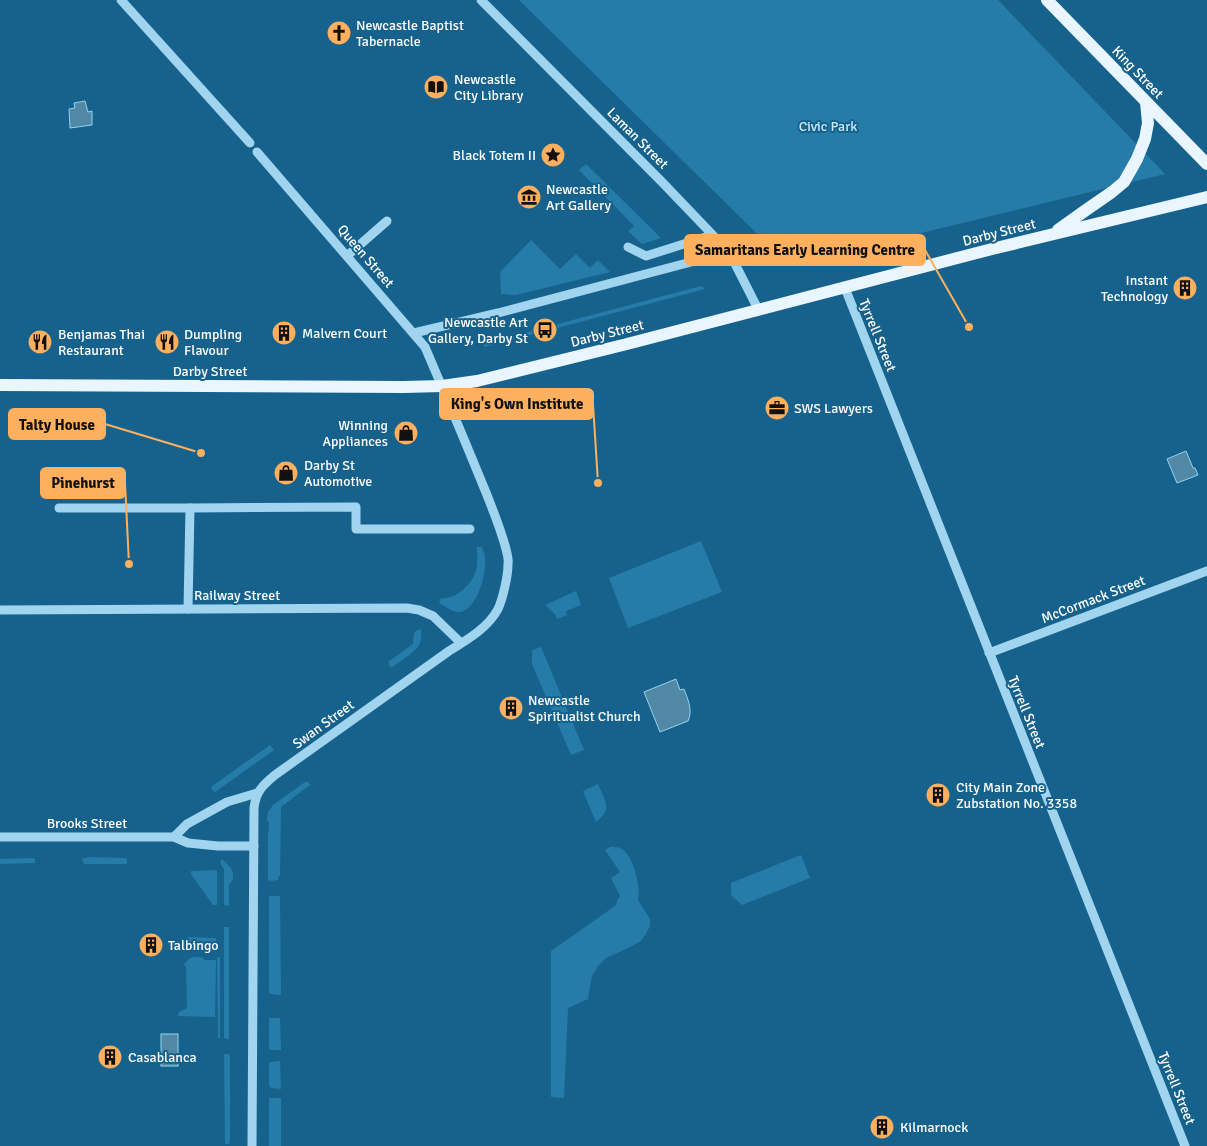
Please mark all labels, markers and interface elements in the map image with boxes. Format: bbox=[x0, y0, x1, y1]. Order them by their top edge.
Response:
place label: Newcastle Baptist Tabernacle bbox=[356, 17, 464, 50]
church icon: Newcastle Baptist Tabernacle bbox=[326, 20, 352, 46]
street label: King Street bbox=[1108, 42, 1167, 102]
place label: Newcastle City Library bbox=[454, 71, 524, 104]
library icon: Newcastle City Library bbox=[423, 74, 449, 100]
street label: Laman Street bbox=[603, 104, 672, 173]
park label: Civic Park bbox=[799, 118, 857, 135]
place icon: Black Totem II bbox=[540, 142, 566, 168]
place label: Black Totem II bbox=[453, 147, 536, 164]
place label: Newcastle Art Gallery bbox=[546, 181, 612, 214]
museum icon: Newcastle Art Gallery bbox=[516, 184, 542, 210]
street label: Darby Street bbox=[961, 215, 1038, 250]
street label: Queen Street bbox=[334, 221, 398, 291]
callout: Samaritans Early Learning Centre bbox=[685, 235, 925, 265]
text: Samaritans Early Learning Centre bbox=[695, 241, 915, 259]
place label: Instant Technology bbox=[1101, 272, 1168, 305]
building icon: Instant Technology bbox=[1172, 275, 1198, 301]
street label: Tyrrell Street bbox=[855, 296, 900, 374]
place label: Newcastle Art Gallery, Darby St bbox=[428, 314, 528, 347]
street label: Darby Street bbox=[569, 316, 646, 351]
bus stop icon: Newcastle Art Gallery, Darby St bbox=[532, 317, 558, 343]
building icon: Malvern Court bbox=[271, 320, 297, 346]
place label: Malvern Court bbox=[302, 325, 387, 342]
place label: Benjamas Thai Restaurant bbox=[58, 326, 145, 359]
place label: Dumpling Flavour bbox=[184, 326, 242, 359]
restaurant icon: Benjamas Thai Restaurant bbox=[27, 329, 53, 355]
restaurant icon: Dumpling Flavour bbox=[154, 329, 180, 355]
street label: Darby Street bbox=[173, 363, 247, 380]
callout: King's Own Institute bbox=[440, 389, 593, 419]
text: King's Own Institute bbox=[451, 395, 583, 413]
office icon: SWS Lawyers bbox=[764, 395, 790, 421]
place label: SWS Lawyers bbox=[794, 400, 873, 417]
callout: Talty House bbox=[9, 409, 105, 439]
text: Talty House bbox=[19, 416, 95, 434]
place label: Winning Appliances bbox=[322, 417, 388, 450]
shop icon: Winning Appliances bbox=[393, 420, 419, 446]
place label: Darby St Automotive bbox=[304, 457, 372, 490]
shop icon: Darby St Automotive bbox=[273, 460, 299, 486]
callout: Pinehurst bbox=[41, 468, 125, 498]
text: Pinehurst bbox=[51, 474, 115, 492]
street label: McCormack Street bbox=[1039, 572, 1148, 627]
street label: Railway Street bbox=[194, 587, 280, 604]
street label: Tyrrell Street bbox=[1004, 673, 1049, 751]
place label: Newcastle Spiritualist Church bbox=[528, 692, 641, 725]
building icon: Newcastle Spiritualist Church bbox=[498, 695, 524, 721]
street label: Swan Street bbox=[289, 696, 357, 752]
place label: City Main Zone Zubstation No. 3358 bbox=[956, 779, 1077, 812]
building icon: City Main Zone Zubstation No. 3358 bbox=[925, 782, 951, 808]
street label: Brooks Street bbox=[47, 815, 127, 832]
building icon: Talbingo bbox=[138, 932, 164, 958]
place label: Talbingo bbox=[168, 937, 219, 954]
building icon: Casablanca bbox=[97, 1044, 123, 1070]
place label: Casablanca bbox=[128, 1049, 197, 1066]
street label: Tyrrell Street bbox=[1154, 1049, 1199, 1127]
building icon: Kilmarnock bbox=[869, 1114, 895, 1140]
place label: Kilmarnock bbox=[900, 1119, 968, 1136]

